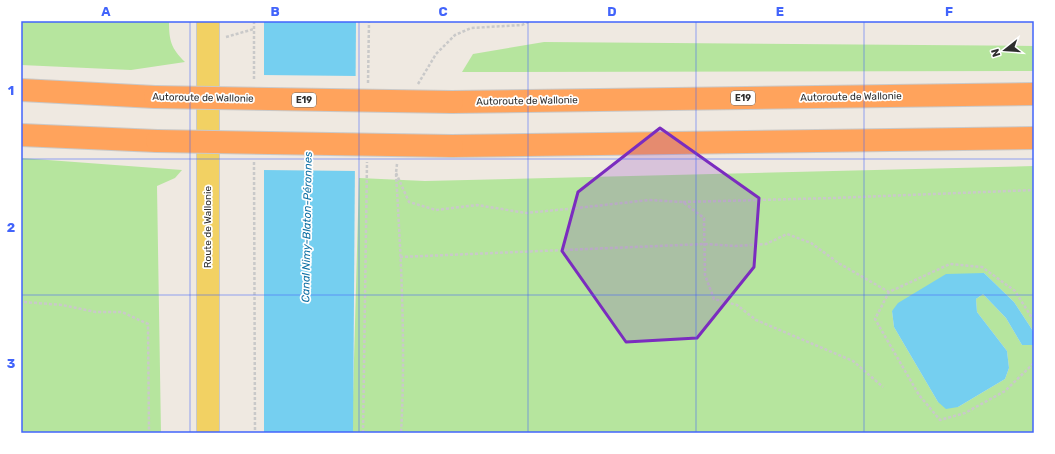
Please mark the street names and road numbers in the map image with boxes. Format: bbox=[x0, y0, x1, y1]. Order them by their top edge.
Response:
street label: Autoroute de Wallonie bbox=[800, 90, 902, 104]
street label: Autoroute de Wallonie bbox=[152, 91, 254, 105]
road number: E19 bbox=[731, 91, 755, 105]
road number: E19 bbox=[292, 93, 316, 107]
street label: Autoroute de Wallonie bbox=[476, 94, 578, 108]
street label: Route de Wallonie bbox=[202, 186, 214, 268]

